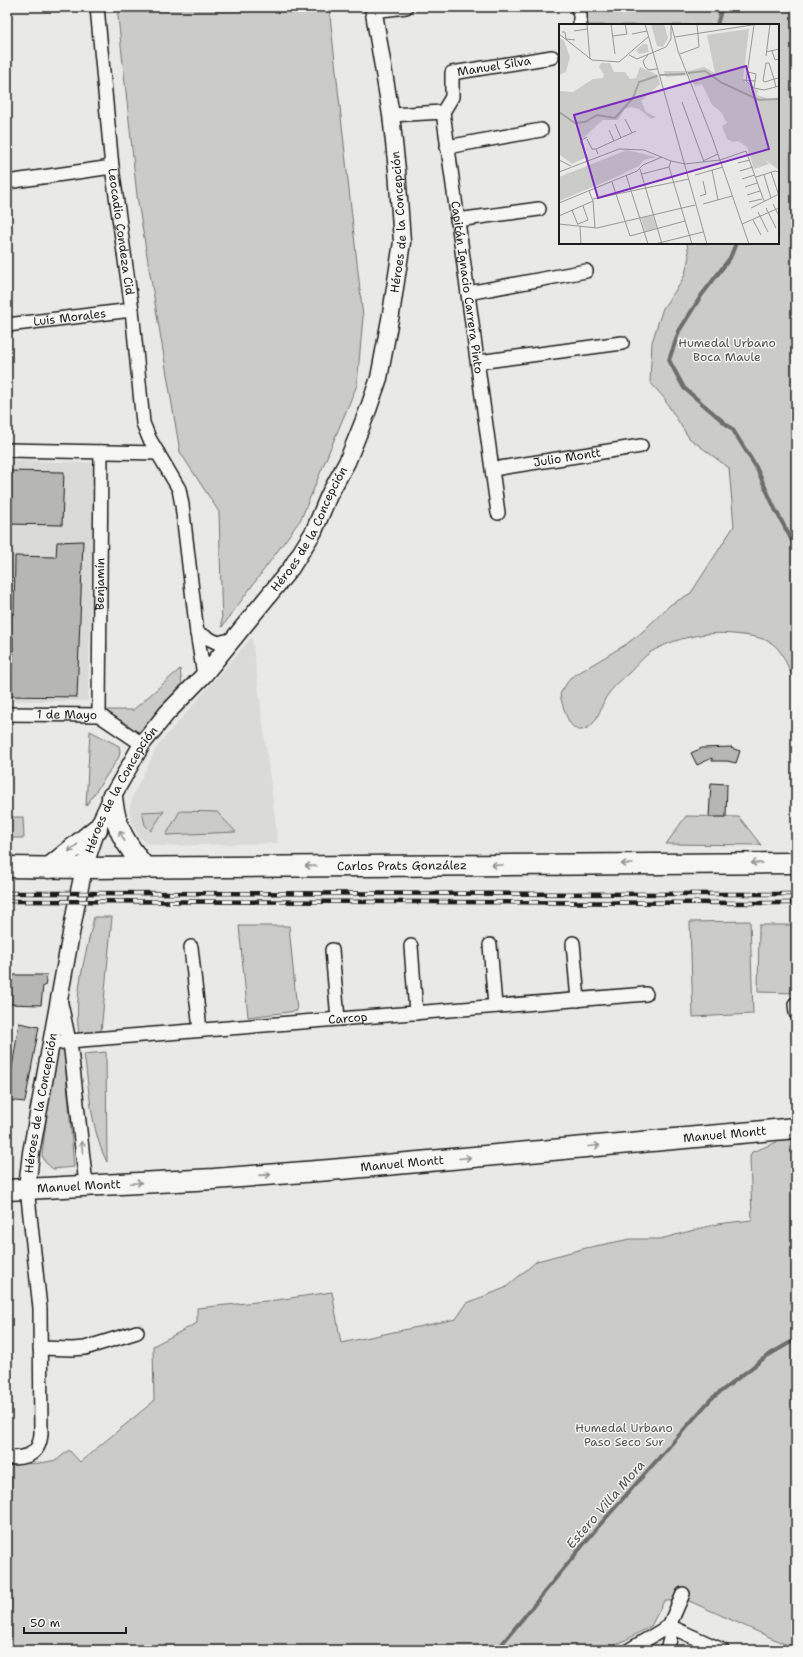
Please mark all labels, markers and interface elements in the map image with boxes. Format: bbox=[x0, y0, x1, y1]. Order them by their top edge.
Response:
inset map bbox=[559, 24, 779, 244]
street label: Manuel Silva bbox=[456, 52, 533, 80]
street label: Héroes de la Concepción bbox=[386, 151, 410, 294]
street label: Leocadio Condeza Cid bbox=[104, 167, 138, 297]
street label: Capitán Ignacio Carrera Pinto bbox=[447, 200, 487, 375]
street label: Luis Morales bbox=[32, 305, 107, 330]
park label: Humedal Urbano Boca Maule bbox=[678, 335, 776, 365]
street label: Julio Montt bbox=[532, 444, 602, 471]
street label: Héroes de la Concepción bbox=[267, 464, 351, 595]
street label: Benjamín bbox=[92, 558, 108, 610]
street label: 1 de Mayo bbox=[37, 706, 97, 723]
street label: Héroes de la Concepción bbox=[81, 723, 161, 856]
one-way arrow bbox=[118, 830, 126, 842]
one-way arrow bbox=[67, 844, 78, 853]
street label: Carlos Prats González bbox=[337, 857, 467, 874]
one-way arrow bbox=[751, 859, 764, 867]
one-way arrow bbox=[621, 860, 634, 868]
one-way arrow bbox=[491, 861, 504, 869]
one-way arrow bbox=[305, 862, 318, 870]
street label: Carcop bbox=[328, 1009, 368, 1028]
street label: Héroes de la Concepción bbox=[21, 1032, 61, 1174]
street label: Manuel Montt bbox=[682, 1123, 767, 1146]
one-way arrow bbox=[78, 1141, 85, 1154]
one-way arrow bbox=[587, 1143, 600, 1150]
street label: Manuel Montt bbox=[360, 1152, 444, 1175]
one-way arrow bbox=[458, 1154, 471, 1162]
one-way arrow bbox=[258, 1172, 271, 1179]
street label: Manuel Montt bbox=[37, 1176, 121, 1196]
one-way arrow bbox=[129, 1179, 142, 1186]
park label: Humedal Urbano Paso Seco Sur bbox=[575, 1420, 673, 1450]
water label: Estero Villa Mora bbox=[562, 1457, 649, 1552]
scale bar bbox=[24, 1609, 126, 1635]
text: 50 m bbox=[30, 1615, 60, 1631]

